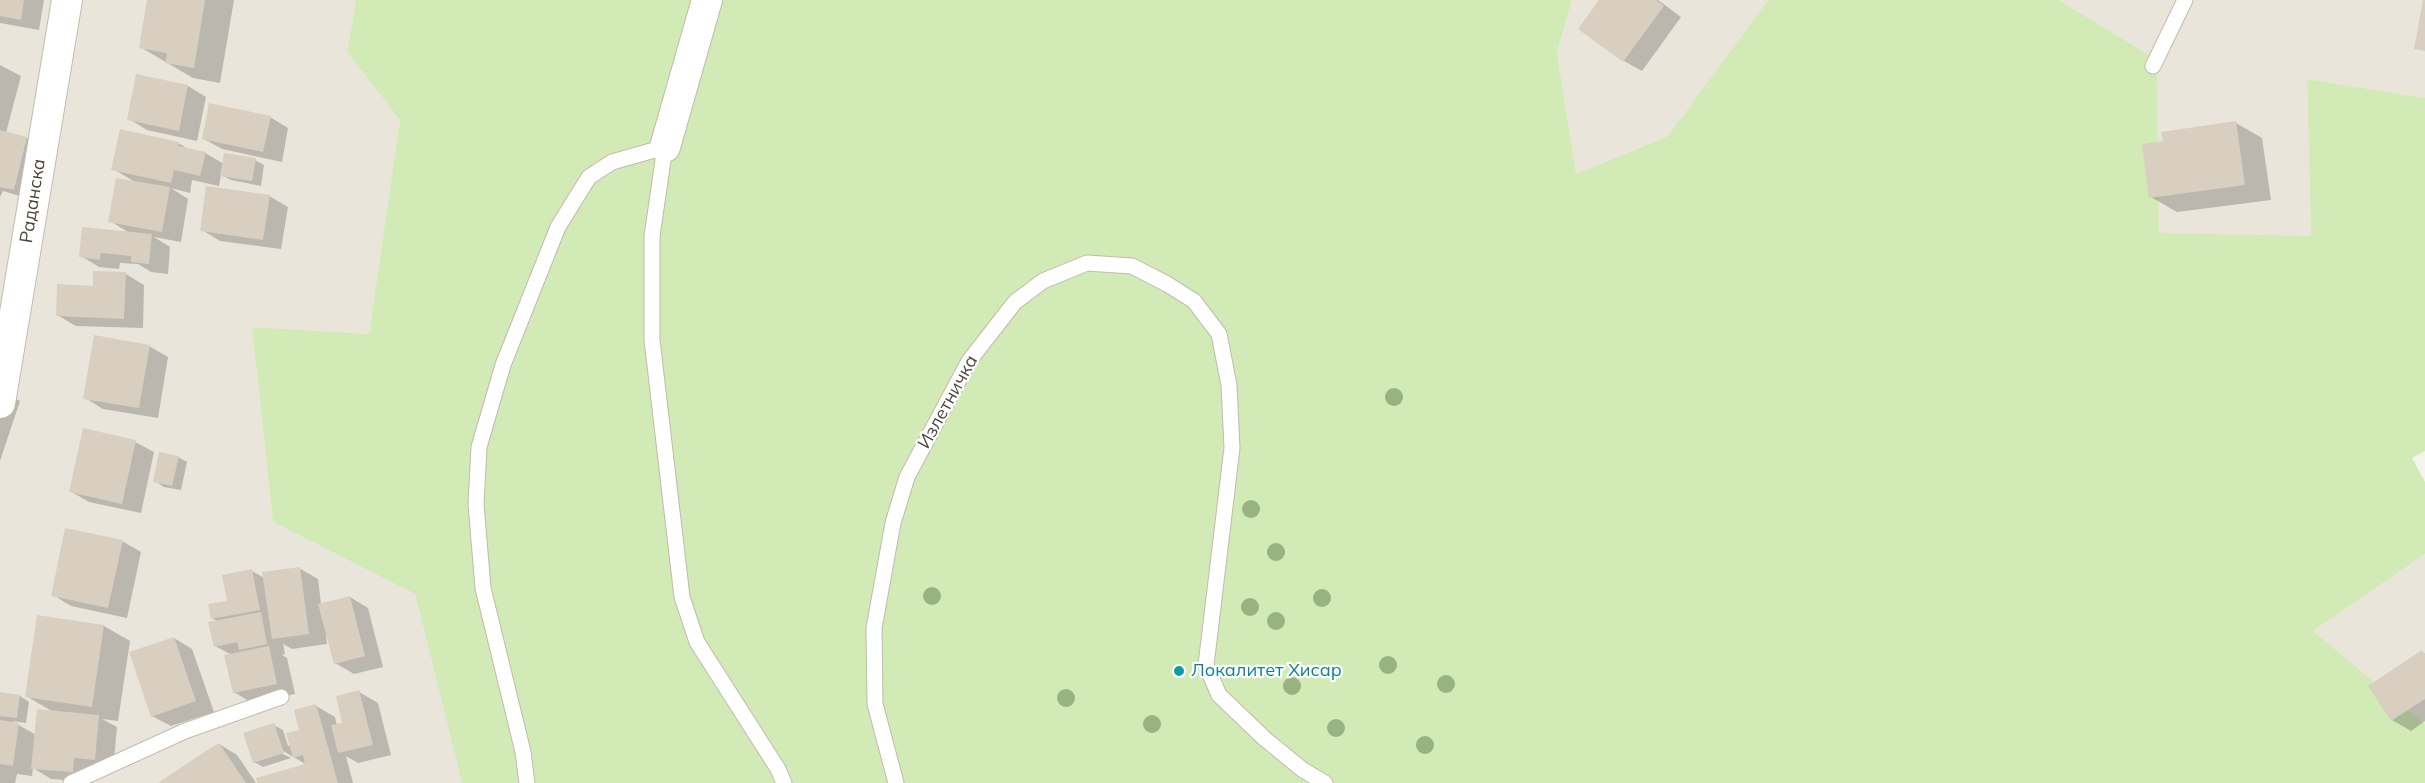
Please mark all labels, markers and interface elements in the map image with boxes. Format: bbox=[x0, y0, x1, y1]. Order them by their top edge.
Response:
street label: Раданска bbox=[16, 157, 50, 245]
street label: Излетничка bbox=[913, 351, 983, 453]
place label: Локалитет Хисар bbox=[1191, 660, 1342, 682]
marker: Локалитет Хисар bbox=[1172, 664, 1186, 678]

